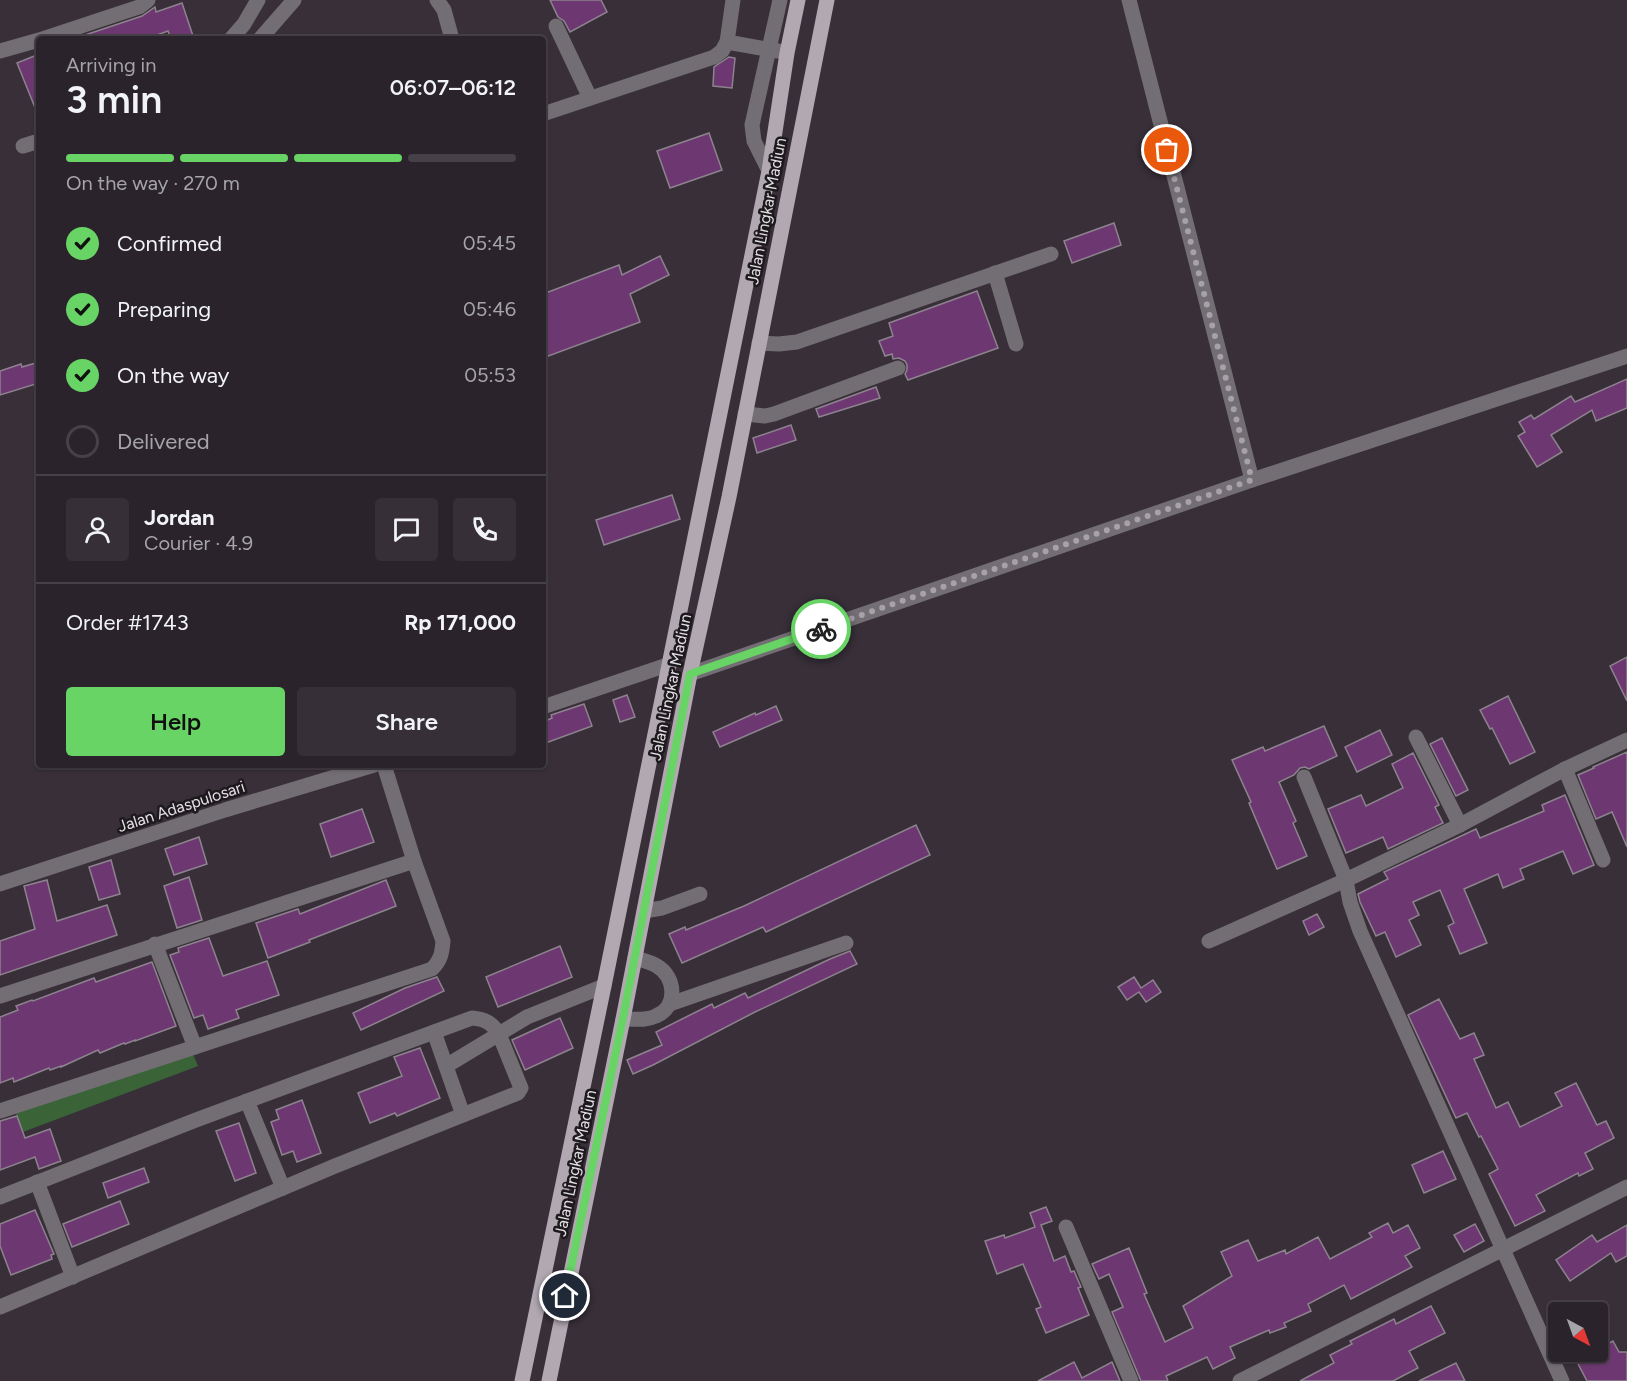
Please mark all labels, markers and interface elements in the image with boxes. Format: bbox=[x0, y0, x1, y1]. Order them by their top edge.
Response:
text: Arriving in bbox=[66, 53, 156, 77]
text: 06:07–06:12 bbox=[390, 74, 516, 101]
text: 3 min bbox=[66, 76, 162, 123]
pin bbox=[1141, 124, 1192, 175]
icon: bag bbox=[1150, 133, 1183, 166]
street label: Jalan Lingkar Madiun bbox=[743, 136, 790, 286]
text: On the way · 270 m bbox=[66, 171, 240, 195]
icon: check bbox=[66, 227, 99, 260]
text: Confirmed bbox=[117, 230, 222, 257]
text: 05:45 bbox=[463, 231, 516, 255]
icon: check bbox=[66, 293, 99, 326]
text: Preparing bbox=[117, 296, 211, 323]
text: 05:46 bbox=[463, 297, 516, 321]
icon: check bbox=[66, 359, 99, 392]
text: On the way bbox=[117, 362, 229, 389]
text: 05:53 bbox=[464, 363, 516, 387]
text: Delivered bbox=[117, 428, 210, 455]
button: person bbox=[66, 498, 129, 561]
button: chat bbox=[375, 498, 438, 561]
button: phone bbox=[453, 498, 516, 561]
text: Jordan bbox=[144, 504, 215, 531]
text: Courier · 4.9 bbox=[144, 531, 253, 555]
courier bbox=[791, 599, 851, 659]
text: Order #1743 bbox=[66, 609, 189, 636]
text: Rp 171,000 bbox=[404, 609, 516, 636]
street label: Jalan Lingkar Madiun bbox=[646, 612, 695, 762]
icon: bike bbox=[805, 613, 838, 646]
button: Help bbox=[66, 687, 285, 756]
button: Share bbox=[297, 687, 516, 756]
street label: Jalan Adaspulosari bbox=[115, 777, 247, 836]
street label: Jalan Lingkar Madiun bbox=[551, 1088, 600, 1238]
pin bbox=[539, 1270, 590, 1321]
icon: home bbox=[548, 1279, 581, 1312]
north arrow bbox=[1548, 1302, 1608, 1362]
map controls bbox=[1548, 1302, 1608, 1362]

